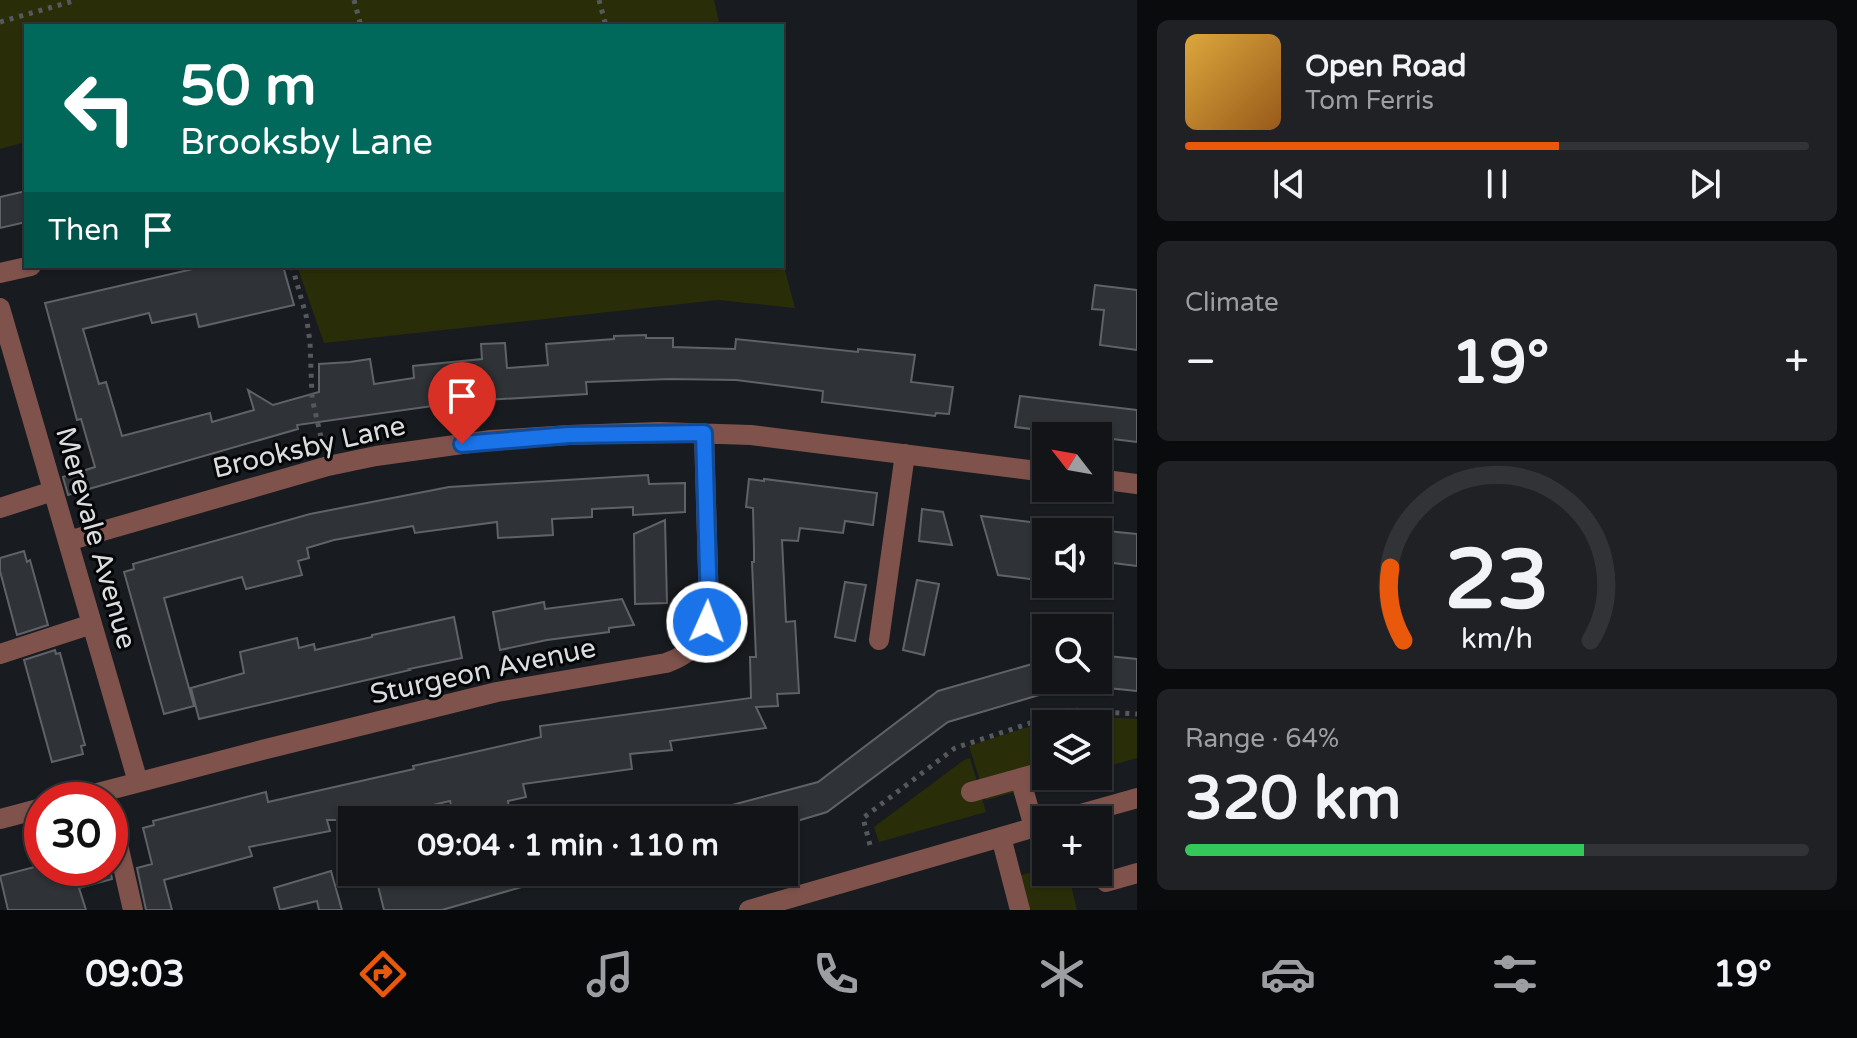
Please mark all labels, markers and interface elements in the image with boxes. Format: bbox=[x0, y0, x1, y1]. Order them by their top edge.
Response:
text: Open Road bbox=[1305, 48, 1466, 85]
text: 50 m bbox=[180, 53, 316, 120]
icon: left bbox=[48, 56, 152, 160]
text: Tom Ferris bbox=[1305, 85, 1434, 116]
text: Brooksby Lane bbox=[180, 121, 433, 164]
icon: previous bbox=[1267, 162, 1311, 206]
icon: pause bbox=[1475, 162, 1519, 206]
icon: next bbox=[1683, 162, 1727, 206]
icon: arrive bbox=[136, 208, 180, 252]
text: Then bbox=[48, 212, 120, 249]
text: Climate bbox=[1185, 287, 1279, 318]
text: 19° bbox=[1451, 327, 1549, 399]
text: − bbox=[1185, 336, 1216, 389]
text: + bbox=[1784, 336, 1809, 389]
pin bbox=[428, 362, 496, 444]
icon: arrive bbox=[440, 374, 484, 418]
street label: Brooksby Lane bbox=[209, 408, 409, 486]
north arrow bbox=[1032, 422, 1112, 502]
map controls bbox=[1032, 422, 1112, 886]
street label: Merevale Avenue bbox=[48, 423, 144, 653]
button: sound bbox=[1032, 518, 1112, 598]
text: 23 bbox=[1445, 531, 1549, 631]
position arrow bbox=[665, 580, 749, 664]
button: search bbox=[1032, 614, 1112, 694]
text: km/h bbox=[1461, 623, 1533, 657]
street label: Sturgeon Avenue bbox=[367, 630, 599, 712]
button: layers bbox=[1032, 710, 1112, 790]
text: Range · 64% bbox=[1185, 723, 1339, 754]
text: 320 km bbox=[1185, 763, 1401, 835]
speed limit sign: 30 bbox=[24, 782, 128, 886]
button: + bbox=[1032, 806, 1112, 886]
text: 09:04 · 1 min · 110 m bbox=[417, 827, 719, 864]
icon: directions bbox=[355, 946, 411, 1002]
icon: music bbox=[582, 946, 638, 1002]
icon: phone bbox=[808, 946, 864, 1002]
icon: climate bbox=[1034, 946, 1090, 1002]
icon: car bbox=[1260, 946, 1316, 1002]
icon: filters bbox=[1487, 946, 1543, 1002]
text: 09:03 bbox=[85, 953, 185, 996]
text: 19° bbox=[1713, 953, 1772, 996]

